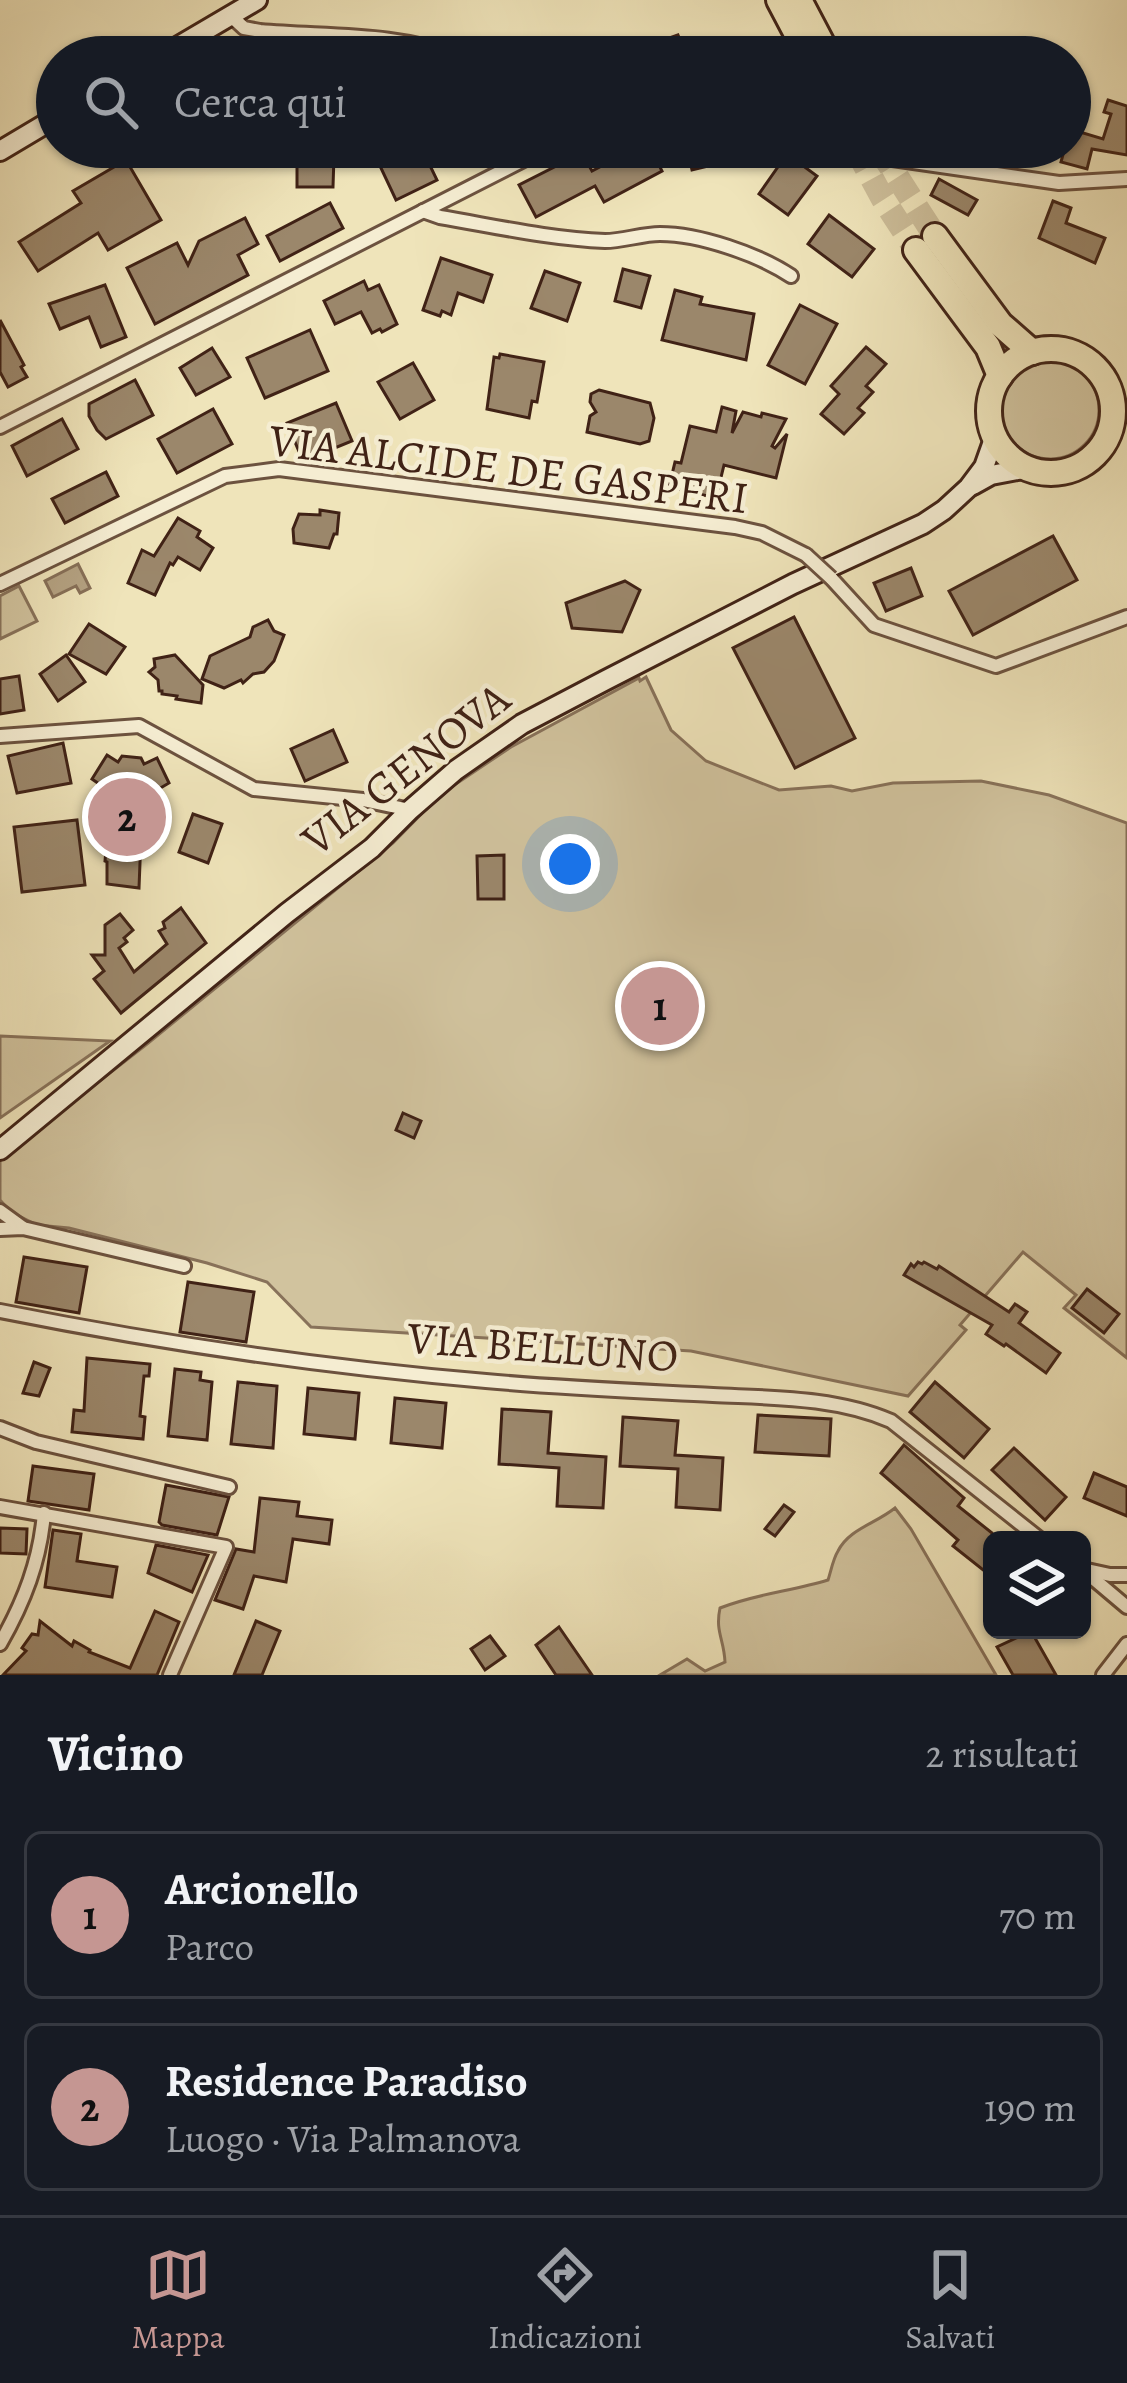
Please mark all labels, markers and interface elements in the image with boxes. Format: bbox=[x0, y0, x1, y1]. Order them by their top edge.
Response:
search box bbox=[36, 36, 1091, 168]
icon: search bbox=[78, 69, 144, 135]
text: Cerca qui bbox=[174, 71, 347, 133]
street label: VIA ALCIDE DE GASPERI bbox=[265, 409, 752, 529]
street label: VIA GENOVA bbox=[288, 667, 523, 870]
pin: 2 bbox=[88, 772, 166, 862]
your location bbox=[540, 834, 600, 894]
pin: 1 bbox=[621, 961, 699, 1051]
street label: VIA BELLUNO bbox=[405, 1307, 680, 1387]
map controls bbox=[983, 1531, 1091, 1639]
button: layers bbox=[983, 1531, 1091, 1639]
text: Vicino bbox=[48, 1718, 184, 1788]
text: 2 risultati bbox=[926, 1727, 1079, 1780]
text: Arcionello bbox=[165, 1858, 359, 1920]
text: 1 bbox=[83, 1889, 97, 1942]
text: 70 m bbox=[999, 1889, 1076, 1942]
text: Parco bbox=[165, 1920, 254, 1973]
text: Residence Paradiso bbox=[165, 2050, 528, 2112]
text: 2 bbox=[81, 2081, 99, 2134]
text: 190 m bbox=[984, 2081, 1076, 2134]
text: Luogo · Via Palmanova bbox=[165, 2112, 521, 2165]
tab: Mappa bbox=[132, 2242, 225, 2359]
tab: Indicazioni bbox=[488, 2242, 642, 2359]
tab: Salvati bbox=[905, 2242, 995, 2359]

